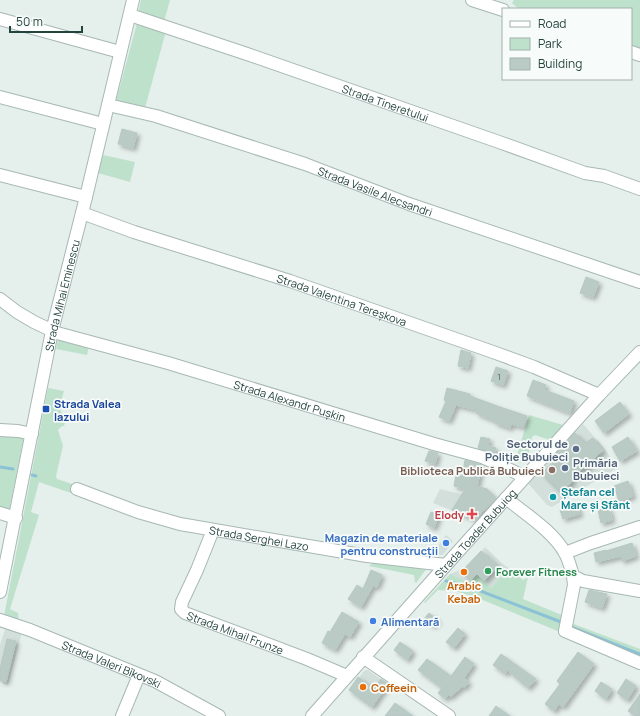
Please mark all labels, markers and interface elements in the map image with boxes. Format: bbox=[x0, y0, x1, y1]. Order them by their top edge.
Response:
scale bar bbox=[10, 8, 82, 34]
legend bbox=[502, 8, 632, 80]
text: 50 m bbox=[16, 13, 43, 30]
text: Road bbox=[538, 15, 566, 32]
text: Park bbox=[538, 35, 563, 52]
text: Building bbox=[538, 55, 582, 72]
street label: Strada Tineretului bbox=[340, 80, 431, 124]
street label: Strada Vasile Alecsandri bbox=[316, 162, 435, 219]
street label: Strada Mihai Eminescu bbox=[41, 238, 82, 353]
street label: Strada Valentina Tereșkova bbox=[275, 270, 409, 329]
house number: 1 bbox=[497, 370, 501, 383]
street label: Strada Alexandr Pușkin bbox=[232, 376, 348, 424]
place label: Strada Valea Iazului bbox=[54, 396, 121, 424]
marker: Strada Valea Iazului bbox=[41, 404, 51, 414]
place label: Sectorul de Poliție Bubuieci bbox=[485, 436, 568, 465]
marker: Sectorul de Poliție Bubuieci bbox=[571, 444, 581, 454]
place label: Primăria Bubuieci bbox=[573, 455, 619, 483]
place label: Biblioteca Publică Bubuieci bbox=[400, 463, 544, 478]
marker: Primăria Bubuieci bbox=[560, 463, 570, 473]
marker: Biblioteca Publică Bubuieci bbox=[547, 465, 557, 475]
place label: Ștefan cel Mare și Sfânt bbox=[561, 484, 631, 513]
street label: Strada Toader Bubuiog bbox=[431, 485, 519, 581]
marker: Ștefan cel Mare și Sfânt bbox=[548, 492, 558, 502]
place label: Elody bbox=[435, 507, 465, 522]
marker: Elody bbox=[467, 509, 477, 519]
street label: Strada Serghei Lazo bbox=[208, 522, 310, 553]
place label: Magazin de materiale pentru construcții bbox=[325, 530, 438, 559]
marker: Magazin de materiale pentru construcții bbox=[441, 538, 451, 548]
place label: Forever Fitness bbox=[496, 564, 577, 579]
marker: Forever Fitness bbox=[483, 566, 493, 576]
marker: Arabic Kebab bbox=[459, 567, 469, 577]
place label: Arabic Kebab bbox=[447, 578, 481, 606]
street label: Strada Mihail Frunze bbox=[185, 607, 286, 657]
place label: Alimentară bbox=[381, 614, 439, 629]
marker: Alimentară bbox=[368, 616, 378, 626]
street label: Strada Valeri Bîkovski bbox=[60, 636, 164, 691]
place label: Coffeein bbox=[371, 680, 417, 695]
marker: Coffeein bbox=[358, 682, 368, 692]

